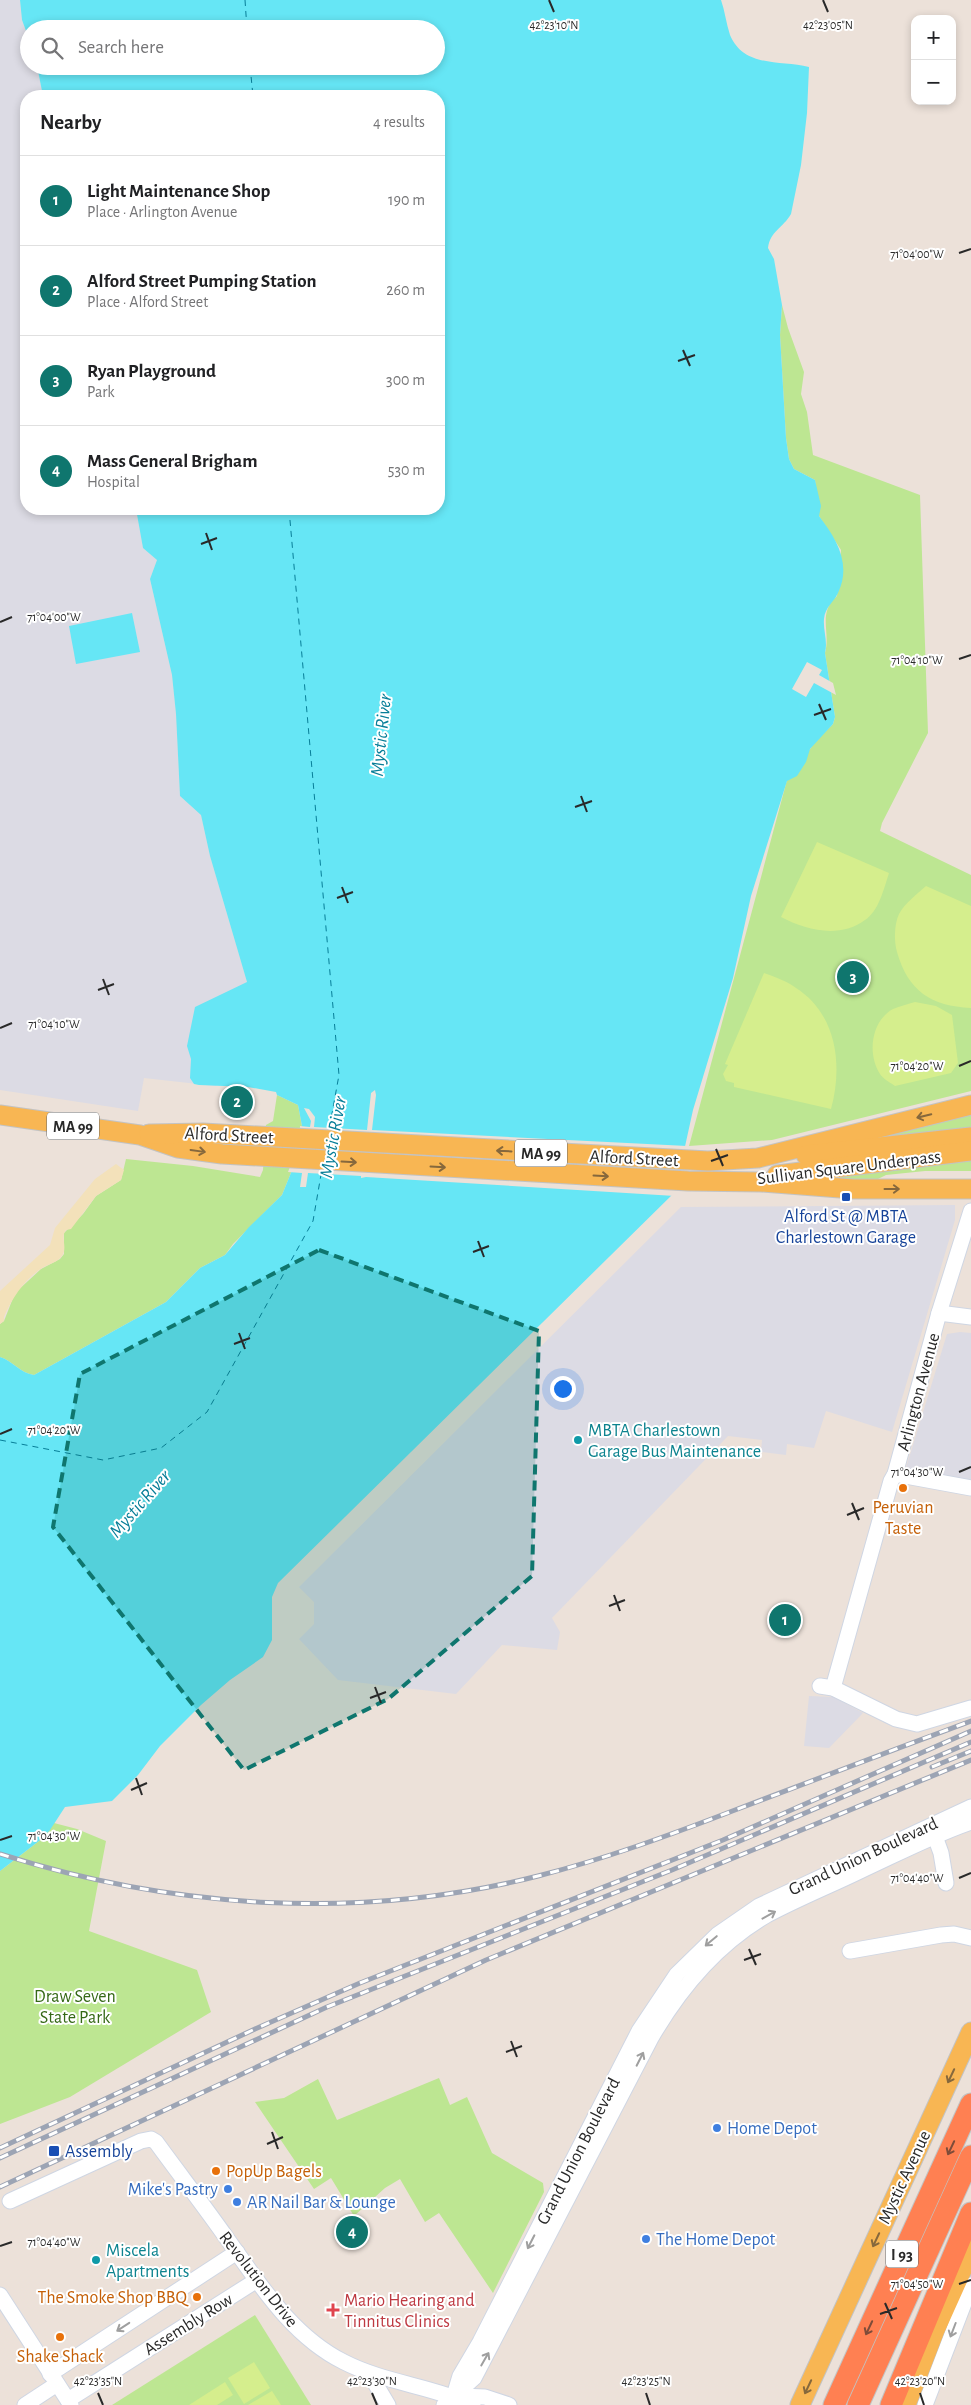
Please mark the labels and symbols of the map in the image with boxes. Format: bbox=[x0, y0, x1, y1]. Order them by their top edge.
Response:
text: 42°23'10"N bbox=[529, 19, 579, 31]
text: 42°23'05"N bbox=[803, 19, 853, 31]
text: 71°04'00"W bbox=[890, 248, 944, 260]
text: 71°04'00"W bbox=[27, 611, 81, 623]
text: 71°04'10"W bbox=[891, 654, 943, 666]
water label: Mystic River bbox=[368, 692, 395, 777]
pin: 3 bbox=[837, 958, 869, 996]
text: 71°04'10"W bbox=[28, 1018, 80, 1030]
text: 71°04'20"W bbox=[891, 1060, 944, 1072]
pin: 2 bbox=[221, 1083, 253, 1121]
water label: Mystic River bbox=[317, 1094, 350, 1179]
road number: MA 99 bbox=[47, 1112, 99, 1140]
one-way arrow bbox=[916, 1112, 932, 1121]
street label: Alford Street bbox=[184, 1125, 274, 1147]
road number: MA 99 bbox=[515, 1140, 567, 1166]
one-way arrow bbox=[190, 1146, 206, 1156]
one-way arrow bbox=[496, 1146, 512, 1155]
street label: Alford Street bbox=[589, 1148, 679, 1170]
street label: Sullivan Square Underpass bbox=[756, 1148, 942, 1188]
one-way arrow bbox=[341, 1157, 357, 1166]
one-way arrow bbox=[430, 1163, 446, 1172]
one-way arrow bbox=[592, 1172, 608, 1181]
one-way arrow bbox=[883, 1184, 899, 1194]
marker: Alford St @ MBTA Charlestown Garage bbox=[840, 1191, 852, 1203]
place label: Alford St @ MBTA Charlestown Garage bbox=[776, 1208, 916, 1247]
street label: Arlington Avenue bbox=[895, 1331, 943, 1453]
your location bbox=[550, 1376, 576, 1402]
place label: MBTA Charlestown Garage Bus Maintenance bbox=[588, 1422, 761, 1461]
text: 71°04'20"W bbox=[28, 1424, 81, 1436]
marker: MBTA Charlestown Garage Bus Maintenance bbox=[572, 1434, 584, 1446]
water label: Mystic River bbox=[106, 1466, 175, 1541]
text: 71°04'30"W bbox=[891, 1466, 943, 1478]
marker: Peruvian Taste bbox=[897, 1482, 909, 1494]
place label: Peruvian Taste bbox=[872, 1499, 934, 1538]
pin: 1 bbox=[769, 1601, 801, 1639]
street label: Grand Union Boulevard bbox=[786, 1814, 941, 1899]
text: 71°04'30"W bbox=[28, 1830, 80, 1842]
text: 71°04'40"W bbox=[890, 1872, 944, 1884]
one-way arrow bbox=[761, 1909, 776, 1919]
one-way arrow bbox=[704, 1935, 717, 1946]
park label: Draw Seven State Park bbox=[34, 1988, 116, 2027]
one-way arrow bbox=[635, 2052, 645, 2067]
one-way arrow bbox=[945, 2068, 955, 2083]
street label: Grand Union Boulevard bbox=[534, 2075, 624, 2228]
place label: Home Depot bbox=[727, 2120, 817, 2138]
marker: Home Depot bbox=[711, 2122, 723, 2134]
street label: Mystic Avenue bbox=[875, 2128, 934, 2227]
one-way arrow bbox=[945, 2140, 955, 2155]
place label: Assembly bbox=[65, 2143, 133, 2161]
marker: Assembly bbox=[47, 2144, 61, 2158]
place label: PopUp Bagels bbox=[226, 2163, 322, 2181]
marker: PopUp Bagels bbox=[210, 2165, 222, 2177]
place label: Mike's Pastry bbox=[128, 2181, 218, 2199]
marker: Mike's Pastry bbox=[222, 2183, 234, 2195]
place label: AR Nail Bar & Lounge bbox=[247, 2194, 396, 2212]
marker: AR Nail Bar & Lounge bbox=[231, 2196, 243, 2208]
pin: 4 bbox=[336, 2213, 368, 2251]
street label: Revolution Drive bbox=[215, 2228, 301, 2331]
place label: The Home Depot bbox=[656, 2231, 775, 2249]
one-way arrow bbox=[870, 2232, 880, 2247]
marker: The Home Depot bbox=[640, 2233, 652, 2245]
one-way arrow bbox=[526, 2235, 536, 2250]
text: 71°04'40"W bbox=[27, 2236, 81, 2248]
road number: I 93 bbox=[886, 2240, 918, 2268]
place label: Miscela Apartments bbox=[106, 2242, 189, 2281]
marker: Miscela Apartments bbox=[90, 2254, 102, 2266]
text: 71°04'50"W bbox=[891, 2278, 943, 2290]
place label: The Smoke Shop BBQ bbox=[38, 2289, 189, 2307]
street label: Assembly Row bbox=[141, 2291, 236, 2359]
marker: The Smoke Shop BBQ bbox=[191, 2291, 203, 2303]
place label: Mario Hearing and Tinnitus Clinics bbox=[344, 2292, 474, 2331]
marker: Mario Hearing and Tinnitus Clinics bbox=[326, 2303, 340, 2317]
one-way arrow bbox=[863, 2320, 873, 2335]
one-way arrow bbox=[116, 2322, 130, 2332]
one-way arrow bbox=[948, 2322, 957, 2338]
marker: Shake Shack bbox=[54, 2331, 66, 2343]
place label: Shake Shack bbox=[17, 2348, 104, 2366]
one-way arrow bbox=[480, 2352, 490, 2367]
text: 42°23'35"N bbox=[74, 2375, 122, 2387]
text: 42°23'30"N bbox=[347, 2375, 397, 2387]
text: 42°23'25"N bbox=[621, 2375, 671, 2387]
text: 42°23'20"N bbox=[895, 2375, 945, 2387]
one-way arrow bbox=[803, 2379, 813, 2394]

